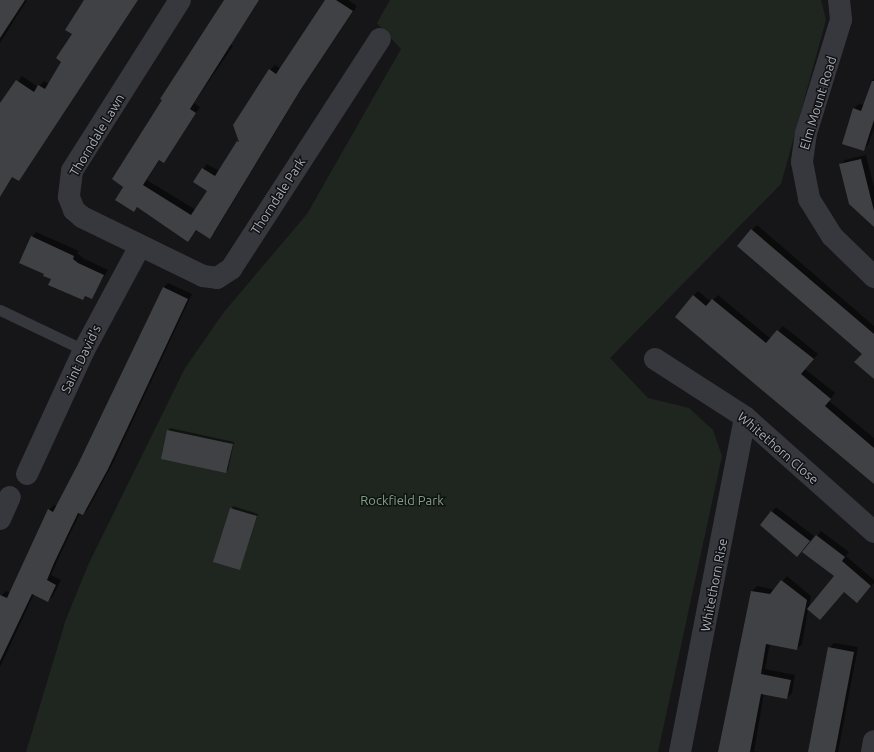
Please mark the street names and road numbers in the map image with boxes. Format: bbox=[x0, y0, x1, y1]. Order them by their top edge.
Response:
street label: Elm Mount Road bbox=[796, 54, 840, 152]
street label: Thorndale Lawn bbox=[66, 91, 128, 179]
street label: Thorndale Park bbox=[247, 155, 309, 237]
street label: Saint David's bbox=[58, 322, 104, 396]
street label: Whitethorn Close bbox=[734, 409, 822, 487]
street label: Whitethorn Rise bbox=[697, 537, 731, 633]

